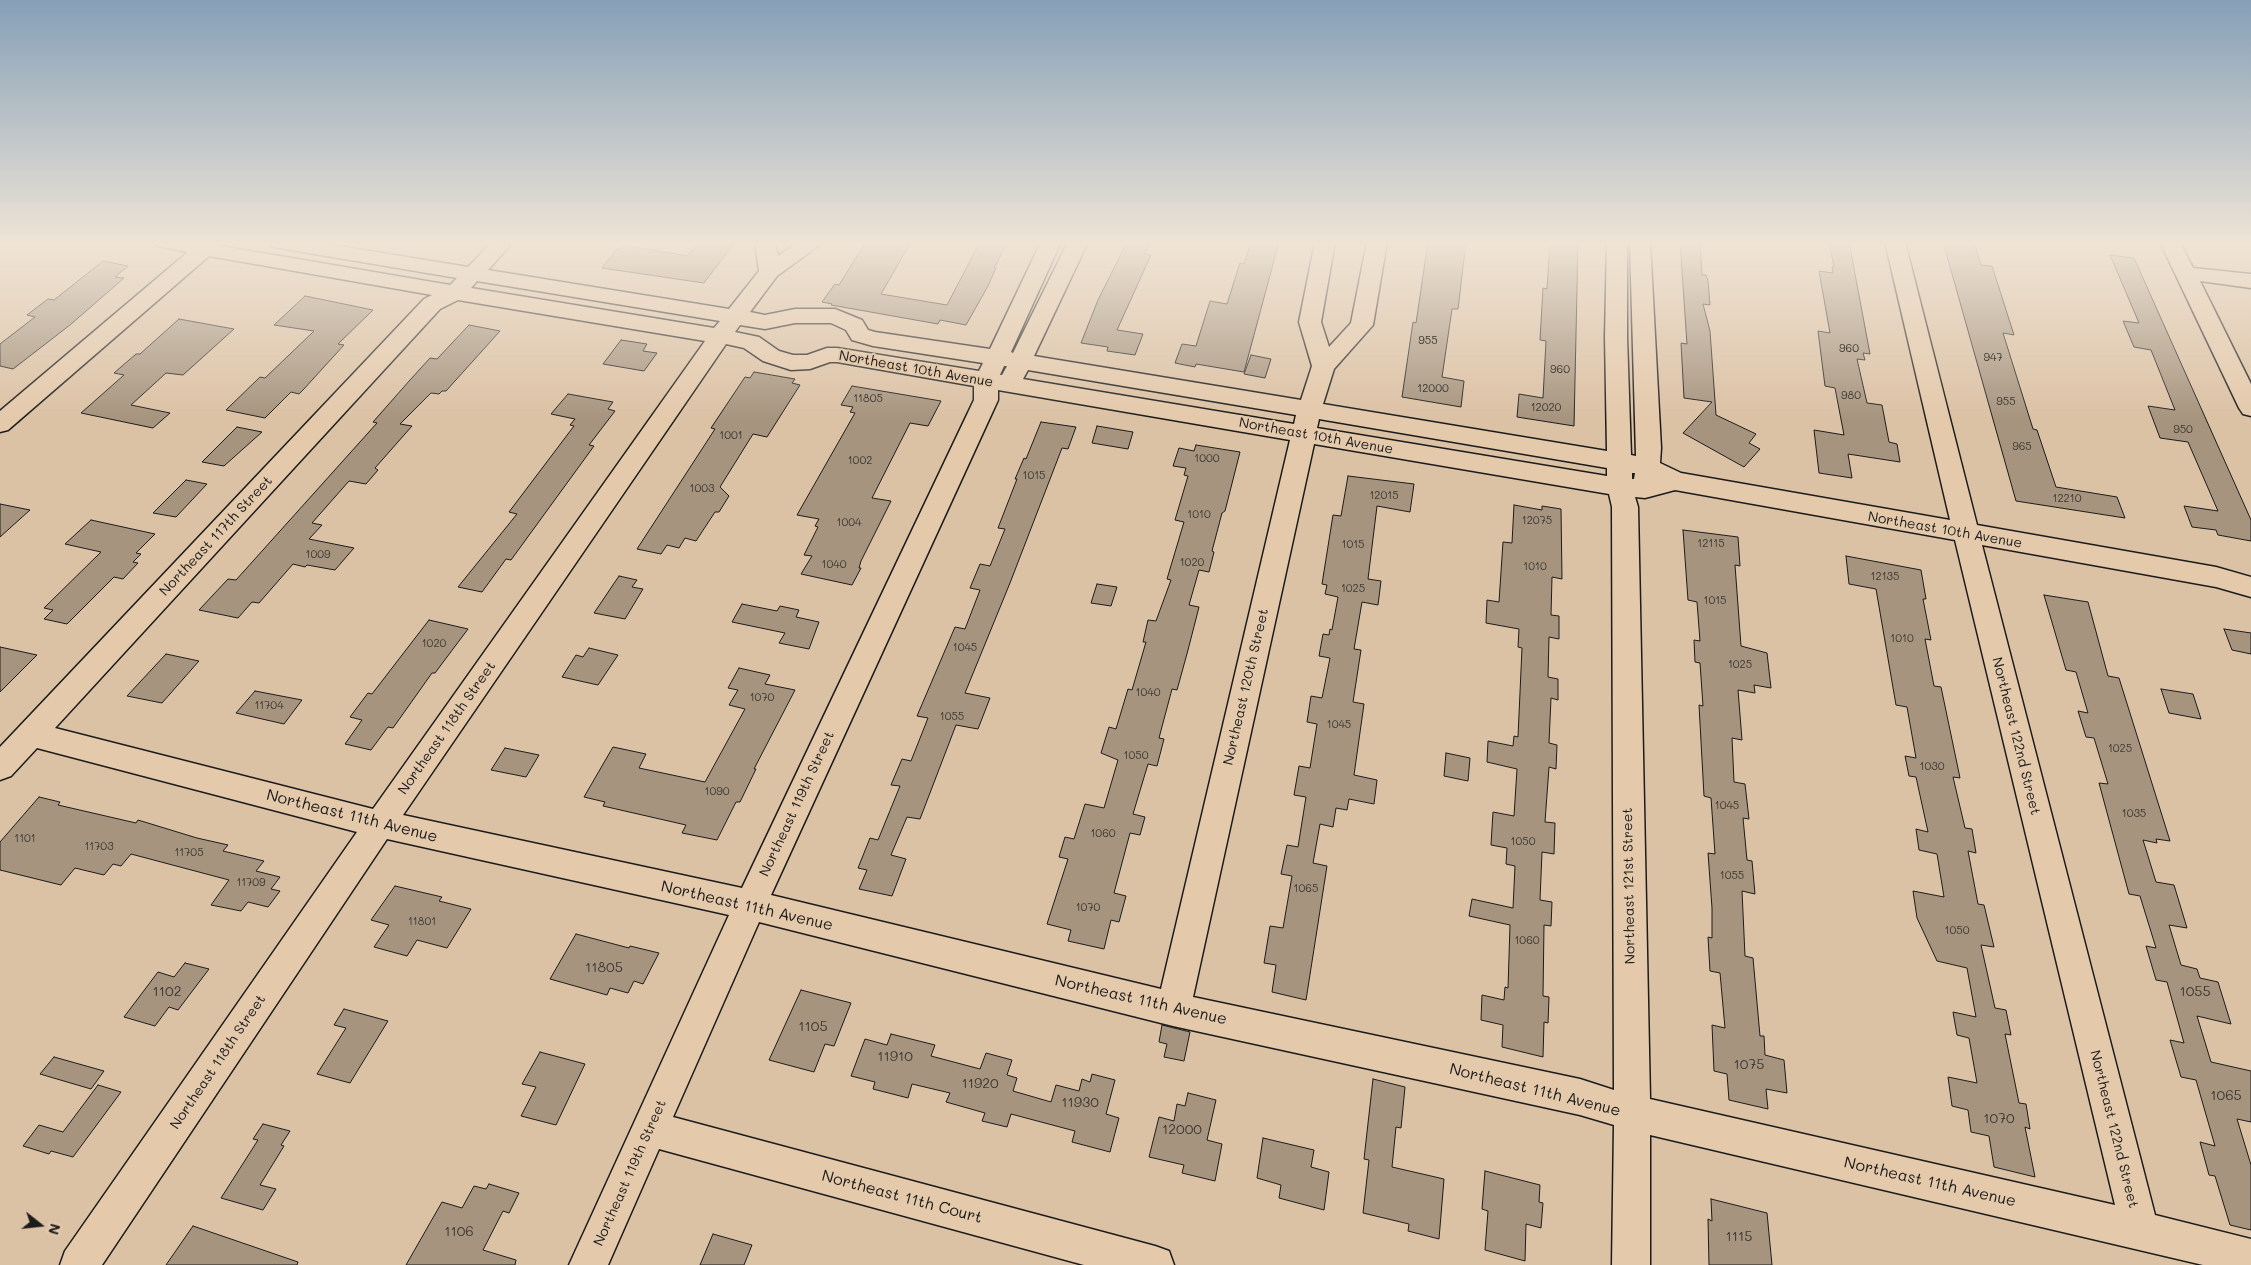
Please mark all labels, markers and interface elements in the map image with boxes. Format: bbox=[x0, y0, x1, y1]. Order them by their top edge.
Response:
house number: 955 bbox=[1418, 334, 1438, 348]
house number: 960 bbox=[1839, 342, 1859, 356]
street label: Northeast 10th Avenue bbox=[838, 347, 994, 391]
house number: 947 bbox=[1983, 351, 2003, 365]
house number: 960 bbox=[1550, 363, 1570, 377]
house number: 12000 bbox=[1417, 382, 1449, 396]
house number: 980 bbox=[1841, 389, 1861, 403]
house number: 11805 bbox=[853, 392, 883, 406]
house number: 955 bbox=[1996, 395, 2016, 409]
house number: 12020 bbox=[1531, 401, 1561, 415]
street label: Northeast 10th Avenue bbox=[1238, 414, 1394, 458]
house number: 950 bbox=[2173, 423, 2193, 437]
house number: 1001 bbox=[719, 429, 743, 443]
house number: 965 bbox=[2012, 440, 2032, 454]
house number: 1000 bbox=[1194, 452, 1220, 466]
house number: 1002 bbox=[848, 454, 872, 468]
house number: 1015 bbox=[1022, 469, 1046, 483]
street label: Northeast 117th Street bbox=[156, 473, 276, 599]
house number: 1003 bbox=[690, 482, 714, 496]
house number: 12015 bbox=[1369, 489, 1399, 503]
house number: 12210 bbox=[2053, 492, 2081, 506]
house number: 1010 bbox=[1187, 508, 1211, 522]
street label: Northeast 10th Avenue bbox=[1867, 508, 2023, 552]
house number: 12075 bbox=[1522, 514, 1552, 528]
house number: 1004 bbox=[837, 516, 861, 530]
house number: 12115 bbox=[1697, 537, 1725, 551]
house number: 1015 bbox=[1341, 538, 1365, 552]
house number: 1009 bbox=[306, 548, 330, 562]
house number: 1020 bbox=[1180, 556, 1204, 570]
house number: 1040 bbox=[822, 558, 846, 572]
house number: 1010 bbox=[1523, 560, 1547, 574]
house number: 12135 bbox=[1871, 570, 1899, 584]
house number: 1025 bbox=[1341, 582, 1365, 596]
house number: 1015 bbox=[1703, 594, 1727, 608]
street label: Northeast 120th Street bbox=[1220, 607, 1272, 767]
house number: 1010 bbox=[1890, 632, 1914, 646]
house number: 1020 bbox=[422, 637, 446, 651]
house number: 1045 bbox=[953, 641, 977, 655]
street label: Northeast 122nd Street bbox=[1988, 655, 2044, 817]
street label: Northeast 118th Street bbox=[395, 658, 499, 798]
house number: 1025 bbox=[1728, 658, 1752, 672]
house number: 1040 bbox=[1136, 686, 1160, 700]
house number: 1070 bbox=[750, 691, 774, 705]
house number: 11704 bbox=[254, 699, 284, 713]
house number: 1055 bbox=[940, 710, 964, 724]
house number: 1045 bbox=[1327, 718, 1351, 732]
street label: Northeast 119th Street bbox=[756, 729, 838, 879]
house number: 1025 bbox=[2108, 742, 2132, 756]
house number: 1050 bbox=[1124, 749, 1148, 763]
house number: 1030 bbox=[1920, 760, 1944, 774]
street label: Northeast 11th Avenue bbox=[264, 785, 440, 847]
house number: 1090 bbox=[705, 785, 729, 799]
house number: 1045 bbox=[1715, 799, 1739, 813]
street label: Northeast 121st Street bbox=[1619, 807, 1639, 965]
house number: 1035 bbox=[2122, 807, 2146, 821]
house number: 1060 bbox=[1090, 827, 1116, 841]
house number: 1101 bbox=[14, 832, 36, 846]
house number: 1050 bbox=[1511, 835, 1535, 849]
house number: 11703 bbox=[84, 840, 114, 854]
house number: 11705 bbox=[174, 846, 204, 860]
house number: 1055 bbox=[1720, 869, 1744, 883]
house number: 11709 bbox=[236, 876, 266, 890]
street label: Northeast 11th Avenue bbox=[659, 877, 835, 935]
house number: 1065 bbox=[1294, 882, 1318, 896]
house number: 1070 bbox=[1076, 901, 1100, 915]
house number: 11801 bbox=[408, 915, 436, 929]
house number: 1050 bbox=[1945, 924, 1969, 938]
house number: 1060 bbox=[1514, 934, 1540, 948]
house number: 11805 bbox=[585, 960, 623, 976]
street label: Northeast 11th Avenue bbox=[1053, 971, 1229, 1029]
house number: 1102 bbox=[153, 984, 181, 1000]
house number: 1055 bbox=[2179, 984, 2211, 1000]
street label: Northeast 118th Street bbox=[167, 992, 269, 1132]
house number: 1105 bbox=[798, 1019, 828, 1035]
street label: Northeast 122nd Street bbox=[2086, 1048, 2142, 1210]
house number: 11910 bbox=[877, 1049, 913, 1065]
house number: 1075 bbox=[1734, 1057, 1764, 1073]
street label: Northeast 11th Avenue bbox=[1447, 1059, 1623, 1121]
house number: 11920 bbox=[961, 1076, 999, 1092]
house number: 1065 bbox=[2210, 1088, 2242, 1104]
house number: 11930 bbox=[1061, 1095, 1099, 1111]
street label: Northeast 119th Street bbox=[590, 1097, 670, 1249]
house number: 1070 bbox=[1983, 1111, 2015, 1127]
house number: 12000 bbox=[1162, 1122, 1202, 1138]
street label: Northeast 11th Avenue bbox=[1842, 1153, 2018, 1211]
street label: Northeast 11th Court bbox=[820, 1166, 984, 1228]
north arrow bbox=[15, 1200, 65, 1250]
text: N bbox=[44, 1222, 66, 1237]
house number: 1106 bbox=[444, 1224, 474, 1240]
house number: 1115 bbox=[1726, 1229, 1752, 1245]

